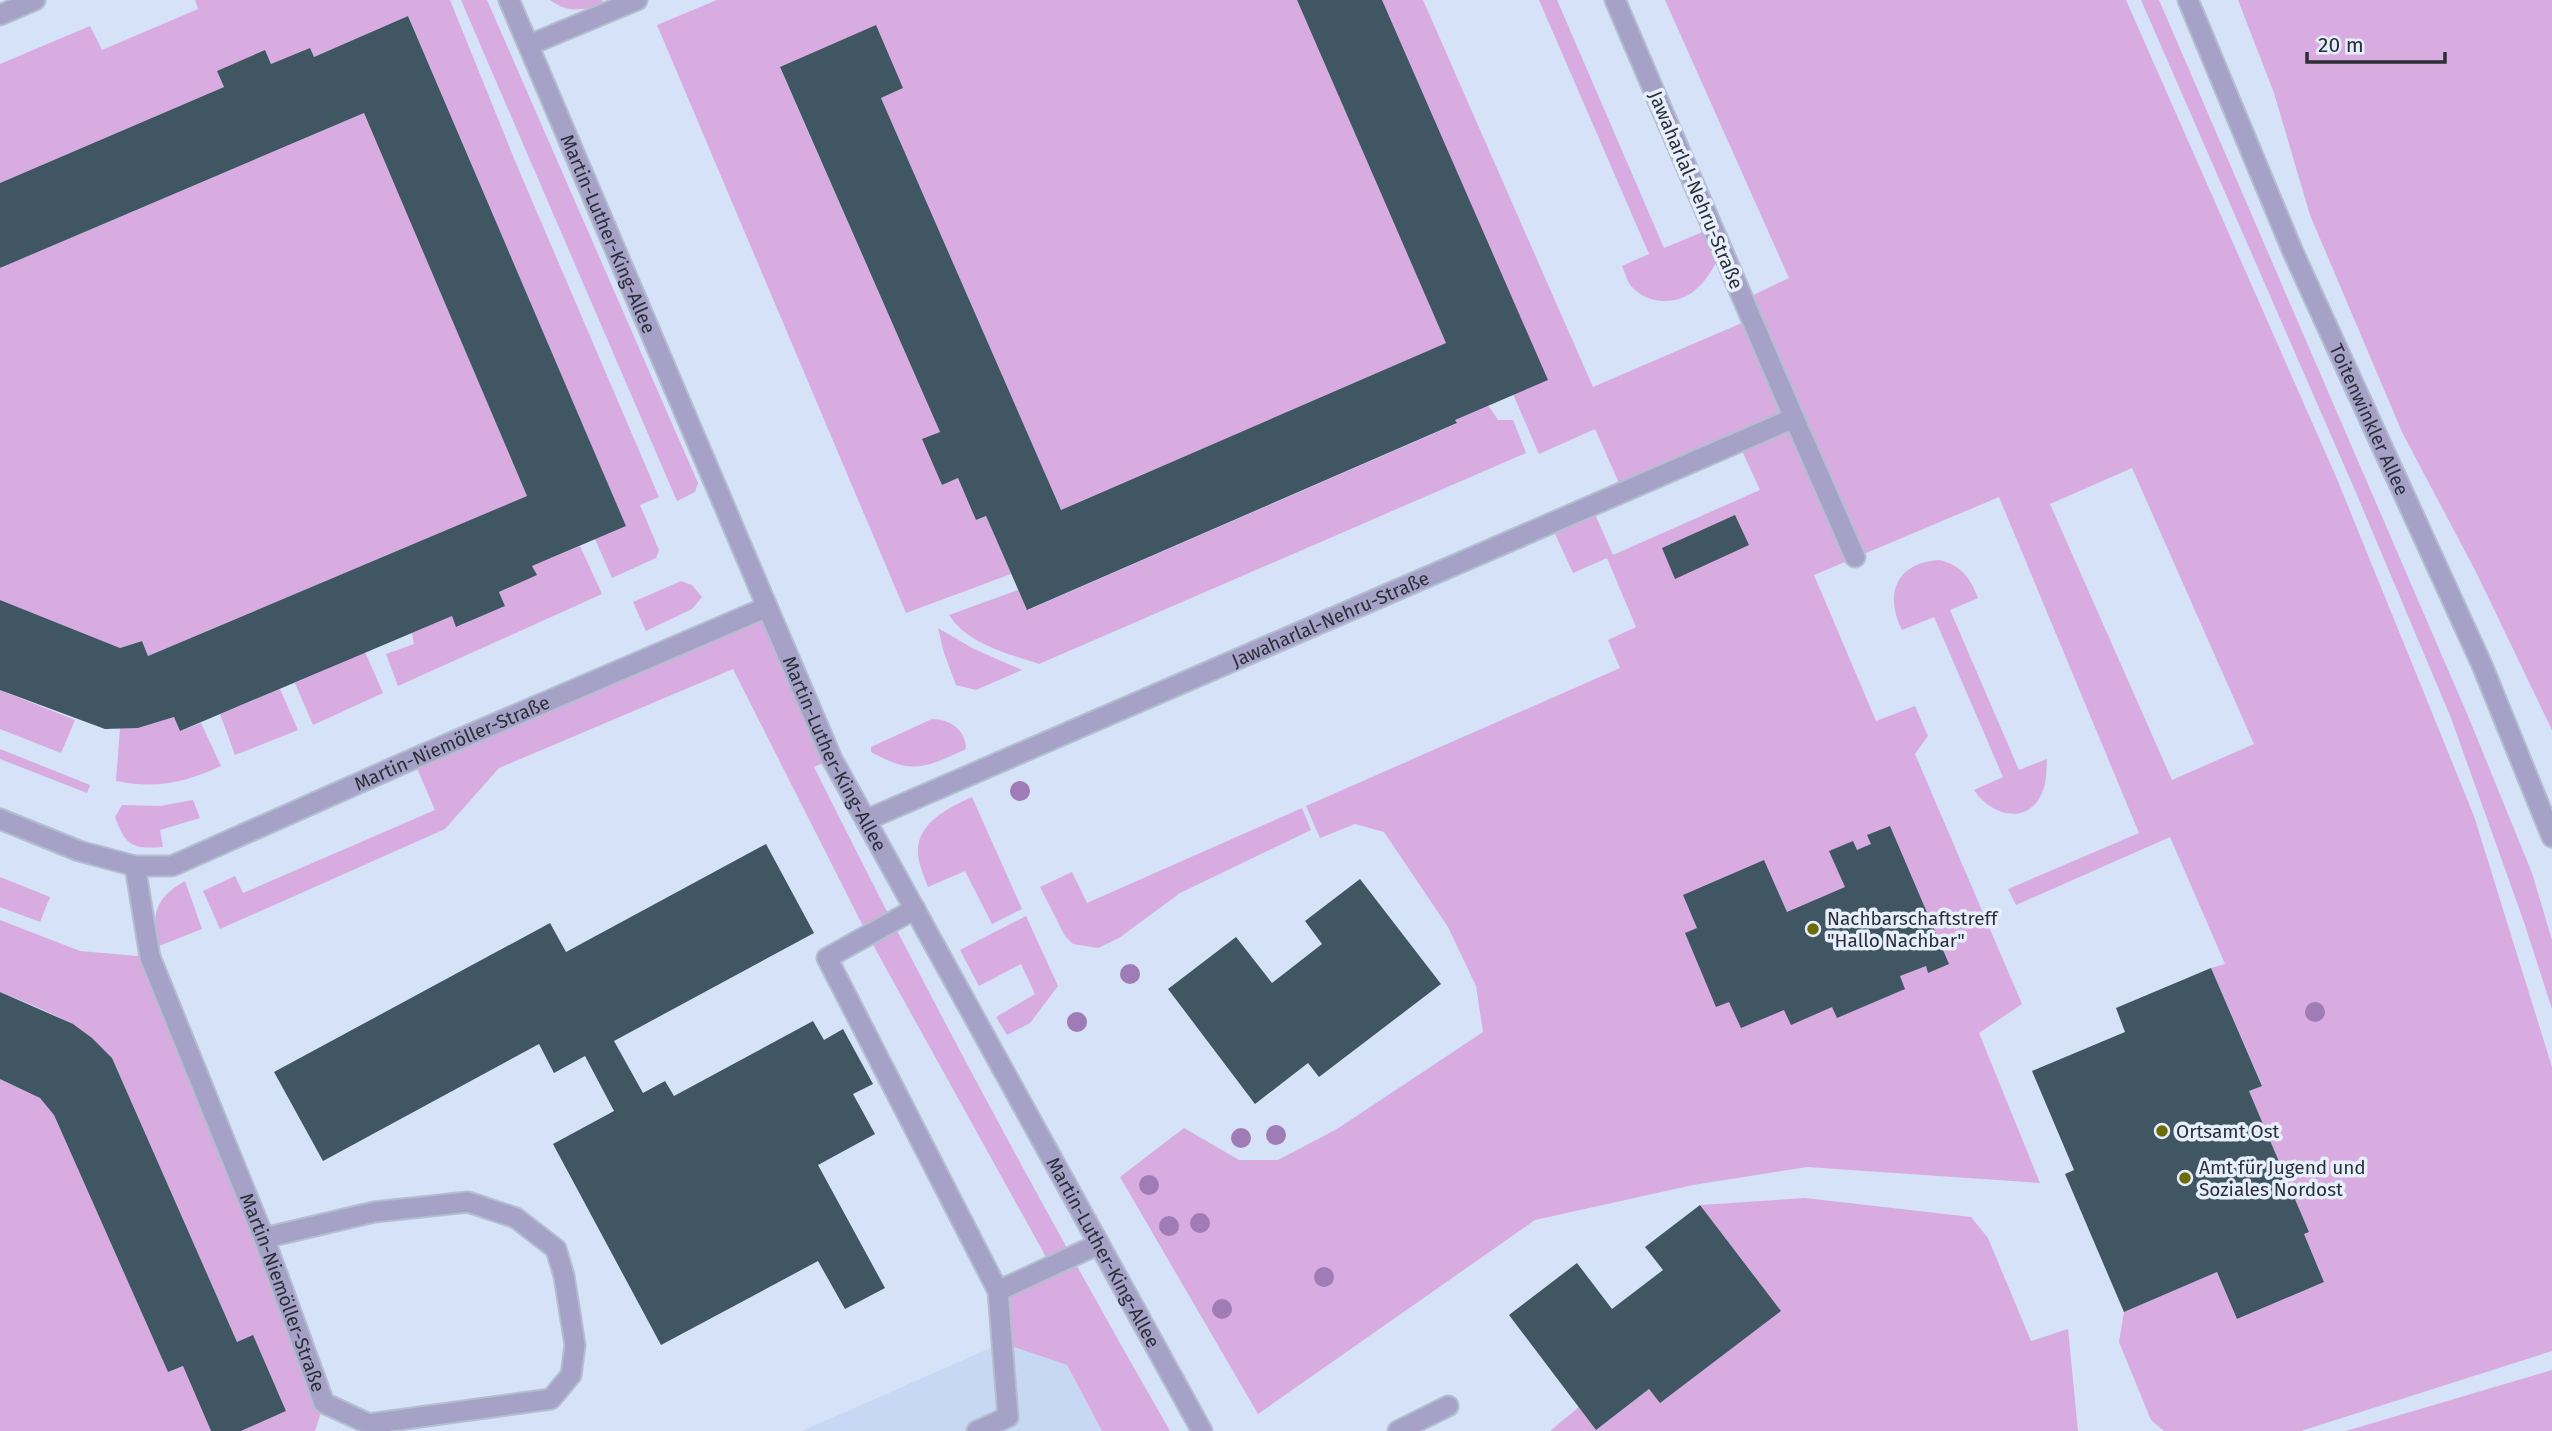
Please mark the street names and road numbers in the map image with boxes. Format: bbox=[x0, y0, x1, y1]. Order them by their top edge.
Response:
street label: Jawaharlal-Nehru-Straße bbox=[1644, 88, 1748, 292]
street label: Martin-Luther-King-Allee bbox=[556, 131, 661, 337]
street label: Toitenwinkler Allee bbox=[2325, 340, 2414, 499]
street label: Jawaharlal-Nehru-Straße bbox=[1228, 566, 1433, 672]
street label: Martin-Luther-King-Allee bbox=[778, 652, 892, 855]
street label: Martin-Niemöller-Straße bbox=[351, 690, 553, 795]
street label: Martin-Luther-King-Allee bbox=[1042, 1153, 1165, 1352]
street label: Martin-Niemöller-Straße bbox=[235, 1189, 330, 1395]

